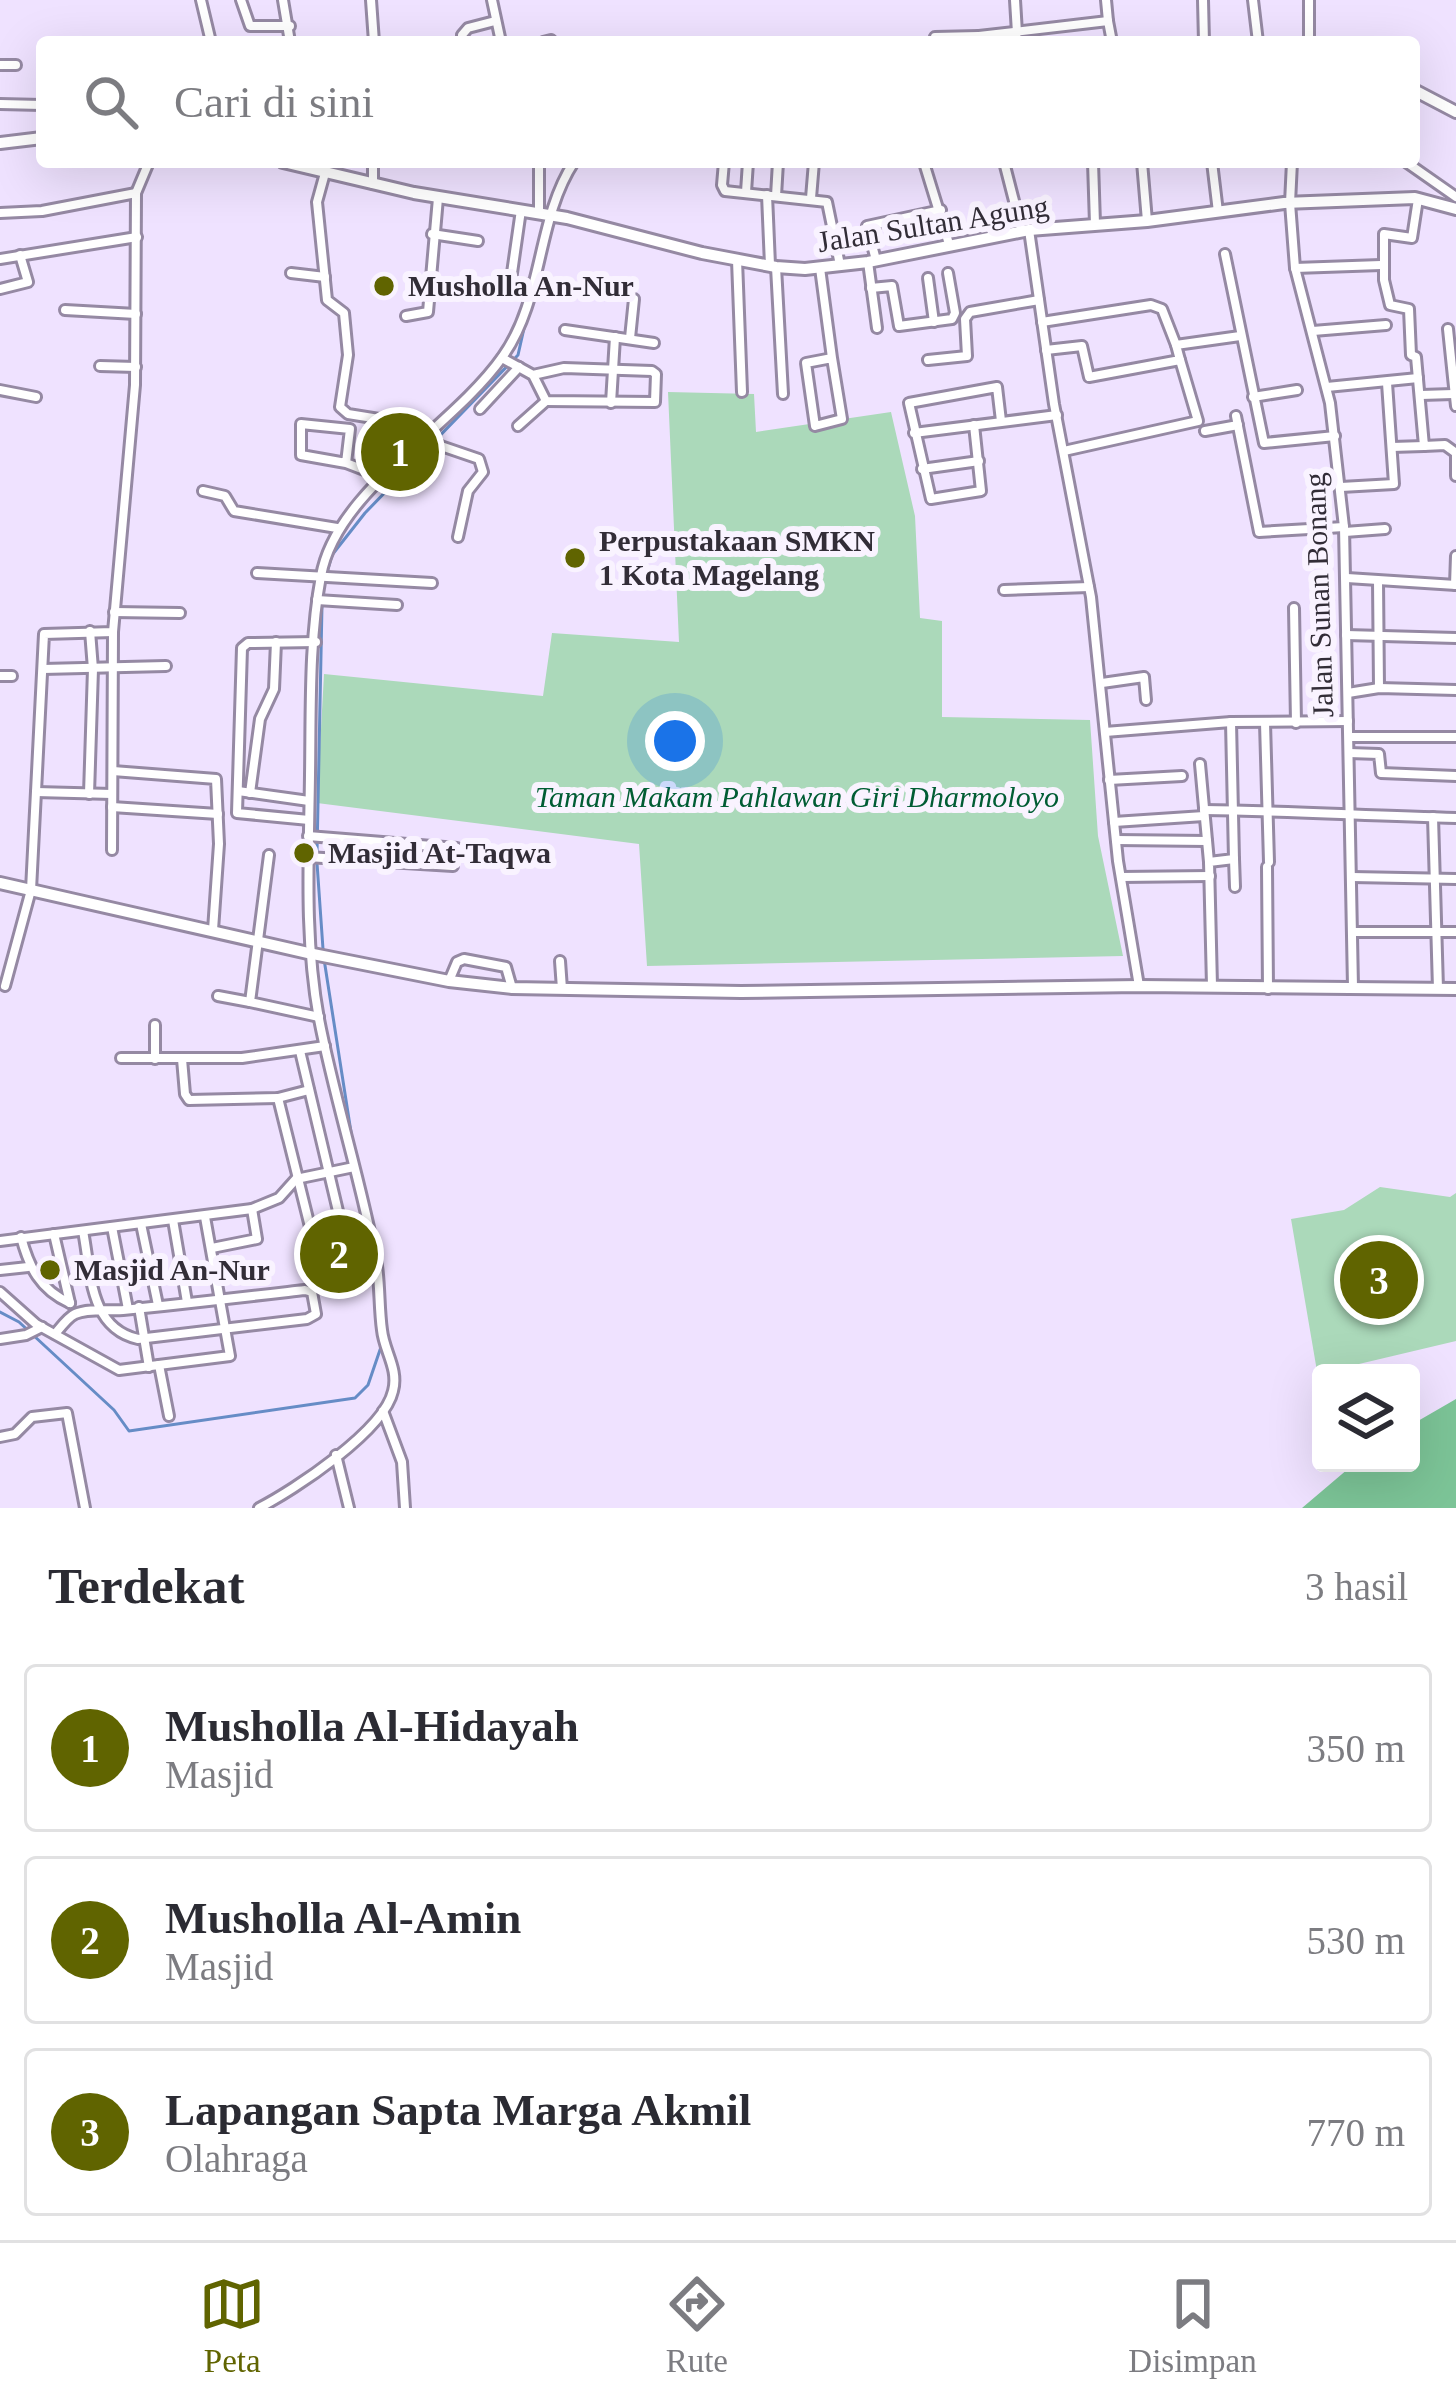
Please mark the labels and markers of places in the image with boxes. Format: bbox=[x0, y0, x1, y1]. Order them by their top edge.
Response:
place label: Musholla An-Nur bbox=[408, 269, 634, 302]
marker: Musholla An-Nur bbox=[371, 273, 397, 299]
pin: 1 bbox=[361, 407, 439, 497]
place label: Perpustakaan SMKN 1 Kota Magelang bbox=[599, 524, 875, 591]
marker: Perpustakaan SMKN 1 Kota Magelang bbox=[562, 545, 588, 571]
place label: Masjid At-Taqwa bbox=[328, 836, 551, 869]
marker: Masjid At-Taqwa bbox=[291, 840, 317, 866]
pin: 2 bbox=[300, 1209, 378, 1299]
pin: 3 bbox=[1340, 1235, 1418, 1325]
place label: Masjid An-Nur bbox=[74, 1253, 270, 1286]
marker: Masjid An-Nur bbox=[37, 1257, 63, 1283]

